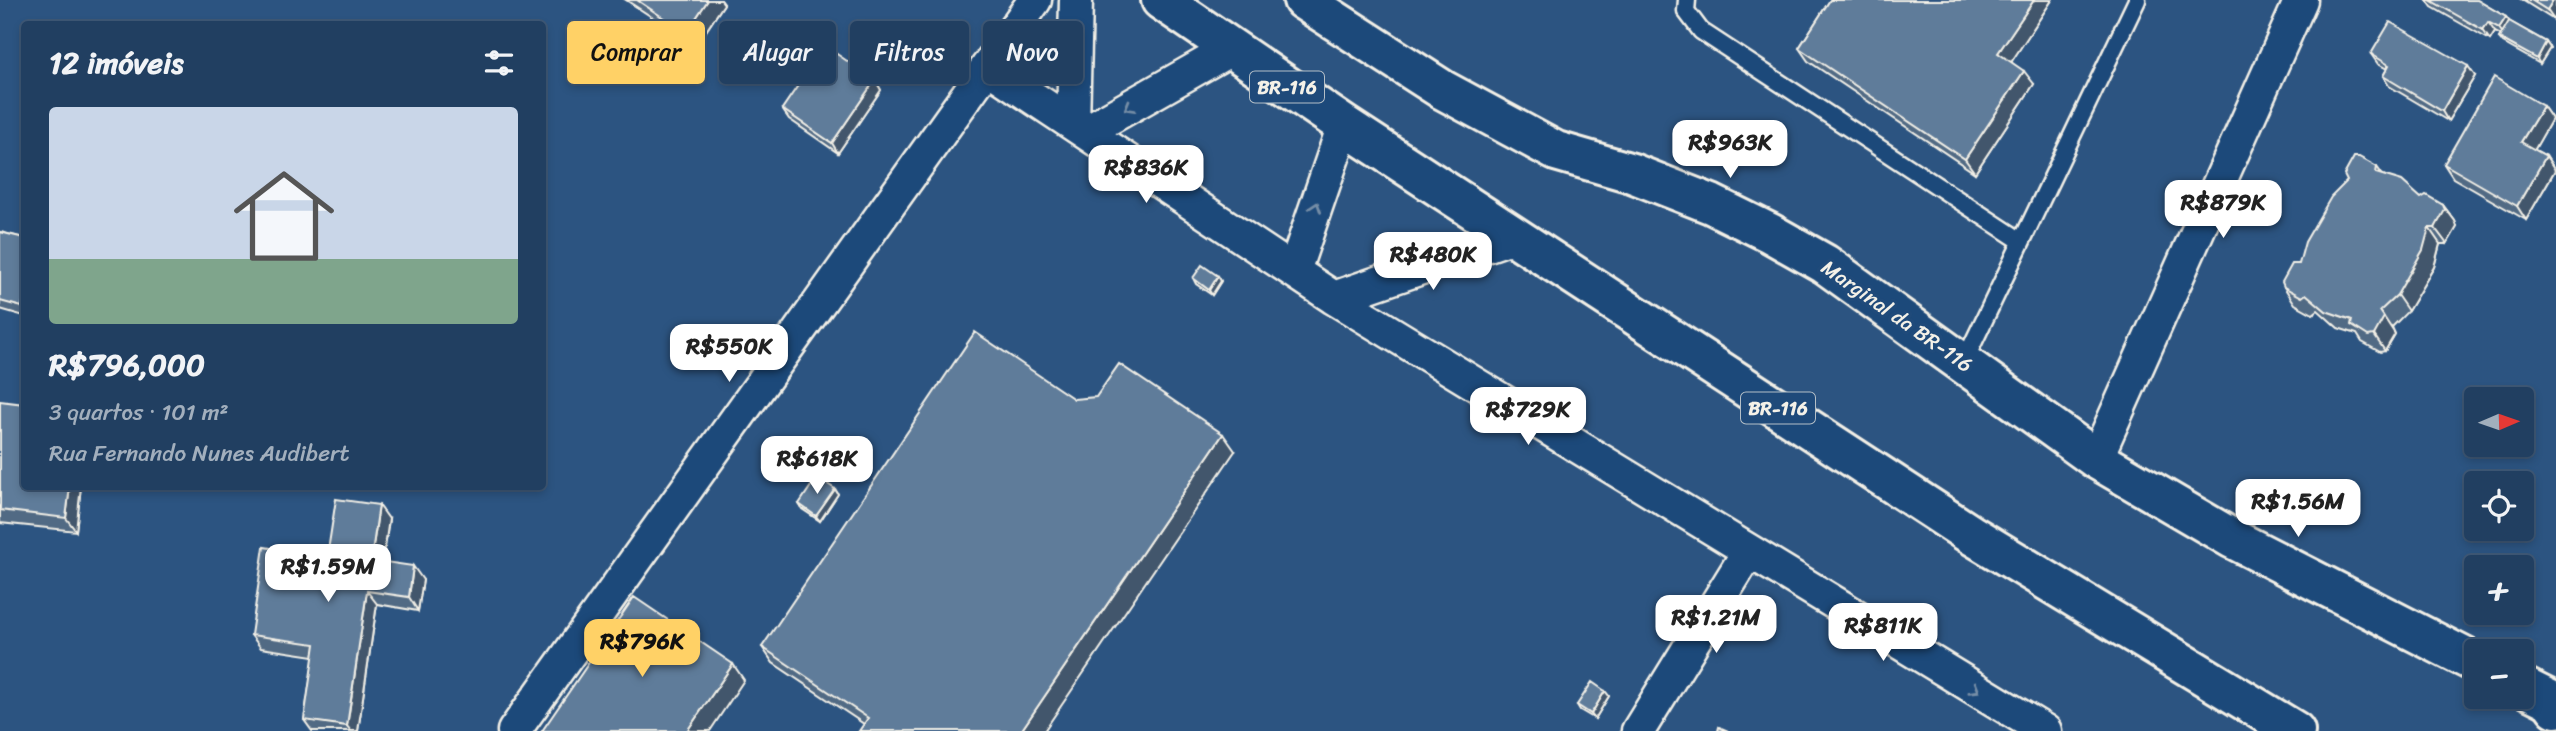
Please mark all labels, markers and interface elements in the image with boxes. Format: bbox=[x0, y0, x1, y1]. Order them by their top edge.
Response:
chip: Comprar bbox=[567, 21, 705, 84]
chip: Alugar bbox=[719, 21, 836, 84]
chip: Filtros bbox=[850, 21, 969, 84]
chip: Novo bbox=[983, 21, 1083, 84]
text: 12 imóveis bbox=[49, 36, 184, 90]
icon: filters bbox=[480, 44, 518, 82]
road number: BR-116 bbox=[1250, 72, 1324, 102]
one-way arrow bbox=[1124, 99, 1136, 112]
pin: R$963K bbox=[1673, 120, 1787, 180]
text: R$963K bbox=[1688, 122, 1772, 163]
pin: R$836K bbox=[1089, 146, 1203, 205]
text: R$836K bbox=[1105, 147, 1187, 188]
icon: home bbox=[221, 153, 347, 279]
pin: R$879K bbox=[2166, 180, 2280, 240]
text: R$879K bbox=[2181, 182, 2265, 223]
one-way arrow bbox=[1308, 201, 1322, 213]
pin: R$480K bbox=[1376, 232, 1490, 292]
text: R$480K bbox=[1390, 234, 1476, 275]
street label: Marginal da BR-116 bbox=[1813, 249, 1981, 383]
pin: R$550K bbox=[672, 324, 786, 384]
text: R$550K bbox=[686, 326, 772, 367]
text: R$796,000 bbox=[49, 338, 205, 392]
north arrow bbox=[2464, 387, 2534, 457]
map controls bbox=[2464, 387, 2534, 709]
pin: R$729K bbox=[1471, 388, 1585, 447]
text: R$729K bbox=[1486, 389, 1570, 430]
text: 3 quartos · 101 m² bbox=[49, 392, 228, 433]
road number: BR-116 bbox=[1741, 392, 1815, 424]
text: Rua Fernando Nunes Audibert bbox=[49, 433, 349, 474]
pin: R$618K bbox=[760, 436, 874, 496]
text: R$618K bbox=[777, 438, 857, 479]
button: locate bbox=[2464, 471, 2534, 541]
pin: R$1.56M bbox=[2233, 480, 2363, 539]
text: R$1.56M bbox=[2251, 481, 2345, 522]
pin: R$1.59M bbox=[263, 544, 393, 604]
text: R$1.59M bbox=[281, 546, 375, 587]
button: + bbox=[2464, 555, 2534, 625]
pin: R$1.21M bbox=[1651, 596, 1781, 655]
text: R$1.21M bbox=[1671, 597, 1761, 638]
pin: R$811K bbox=[1826, 604, 1940, 663]
text: R$811K bbox=[1844, 605, 1922, 646]
pin: R$796K bbox=[585, 620, 699, 679]
text: R$796K bbox=[600, 621, 684, 662]
button: − bbox=[2464, 639, 2534, 709]
one-way arrow bbox=[1967, 680, 1980, 693]

